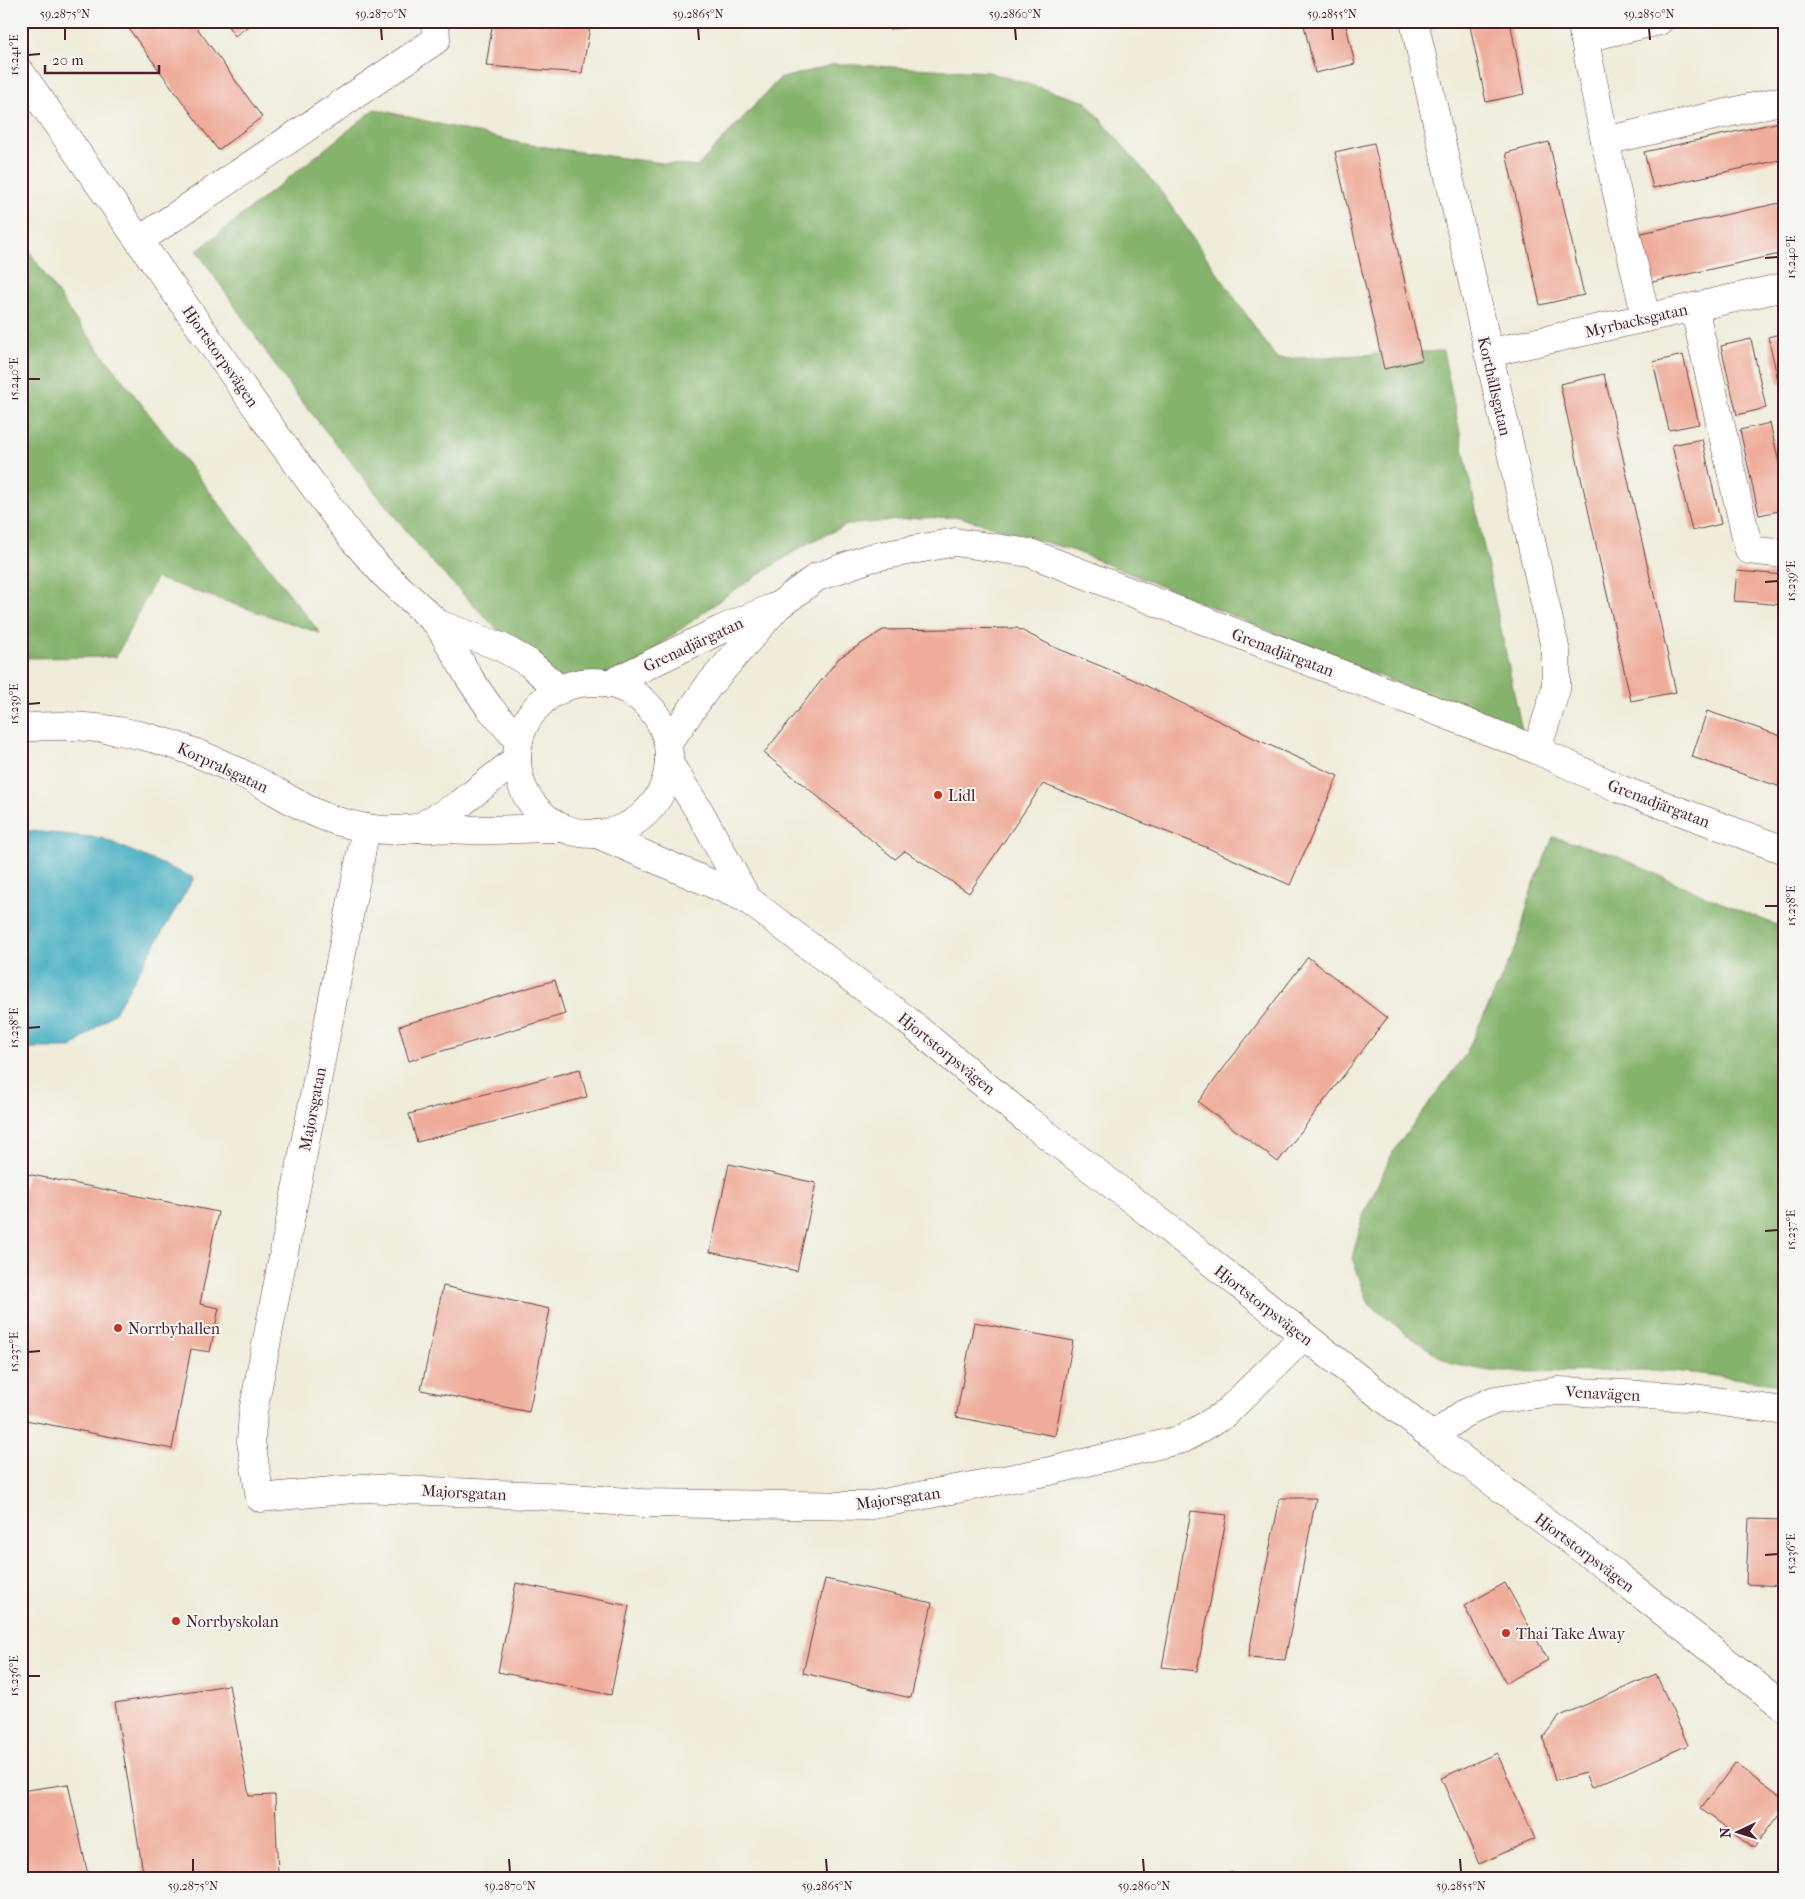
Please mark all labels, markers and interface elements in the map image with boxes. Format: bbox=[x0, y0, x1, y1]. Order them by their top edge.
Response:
text: 59.2875°N bbox=[40, 7, 90, 21]
text: 59.2870°N bbox=[355, 7, 407, 21]
text: 59.2865°N bbox=[672, 7, 724, 21]
text: 59.2860°N bbox=[989, 7, 1041, 21]
text: 59.2855°N bbox=[1307, 7, 1357, 21]
text: 59.2850°N bbox=[1623, 7, 1675, 21]
text: 15.241°E bbox=[7, 35, 21, 75]
scale bar bbox=[45, 42, 159, 74]
text: 20 m bbox=[52, 51, 84, 69]
text: 15.240°E bbox=[1784, 235, 1798, 279]
street label: Myrbacksgatan bbox=[1583, 299, 1690, 342]
street label: Hjortstorpsvägen bbox=[178, 302, 263, 411]
street label: Korthållsgatan bbox=[1474, 335, 1515, 438]
text: 15.240°E bbox=[7, 357, 21, 401]
text: 15.239°E bbox=[1784, 561, 1798, 601]
street label: Grenadjärgatan bbox=[640, 613, 747, 676]
street label: Grenadjärgatan bbox=[1229, 624, 1337, 681]
text: 15.239°E bbox=[7, 684, 21, 724]
street label: Korpralsgatan bbox=[174, 738, 272, 797]
street label: Grenadjärgatan bbox=[1605, 775, 1713, 832]
place label: Lidl bbox=[948, 786, 976, 805]
marker: Lidl bbox=[932, 789, 944, 801]
text: 15.238°E bbox=[1784, 886, 1798, 926]
text: 15.238°E bbox=[7, 1008, 21, 1048]
street label: Hjortstorpsvägen bbox=[894, 1008, 1000, 1099]
street label: Majorsgatan bbox=[295, 1065, 330, 1153]
text: 15.237°E bbox=[1784, 1210, 1798, 1250]
street label: Hjortstorpsvägen bbox=[1211, 1261, 1317, 1350]
place label: Norrbyhallen bbox=[128, 1319, 221, 1338]
marker: Norrbyhallen bbox=[112, 1322, 124, 1334]
text: 15.237°E bbox=[7, 1332, 21, 1372]
street label: Venavägen bbox=[1564, 1382, 1642, 1405]
street label: Majorsgatan bbox=[421, 1481, 508, 1504]
street label: Majorsgatan bbox=[855, 1483, 942, 1514]
street label: Hjortstorpsvägen bbox=[1531, 1509, 1639, 1596]
text: 15.236°E bbox=[1784, 1533, 1798, 1575]
place label: Norrbyskolan bbox=[186, 1612, 280, 1631]
marker: Norrbyskolan bbox=[170, 1615, 182, 1627]
place label: Thai Take Away bbox=[1516, 1624, 1626, 1643]
marker: Thai Take Away bbox=[1500, 1627, 1512, 1639]
text: 15.236°E bbox=[7, 1655, 21, 1697]
north arrow bbox=[1712, 1806, 1762, 1856]
text: N bbox=[1717, 1827, 1734, 1839]
text: 59.2875°N bbox=[168, 1879, 218, 1893]
text: 59.2870°N bbox=[484, 1879, 536, 1893]
text: 59.2865°N bbox=[801, 1879, 853, 1893]
text: 59.2860°N bbox=[1118, 1879, 1170, 1893]
text: 59.2855°N bbox=[1436, 1879, 1486, 1893]

